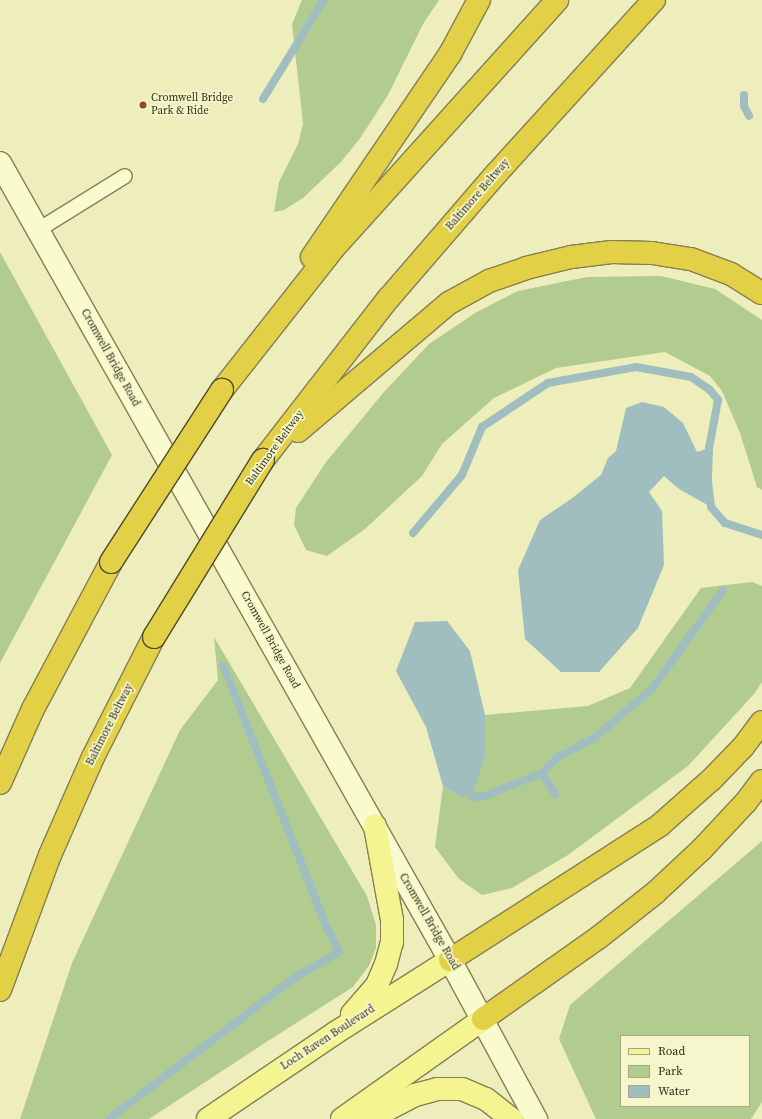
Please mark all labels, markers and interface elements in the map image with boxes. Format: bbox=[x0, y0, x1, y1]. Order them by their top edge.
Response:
place label: Cromwell Bridge Park & Ride bbox=[151, 92, 233, 118]
marker: Cromwell Bridge Park & Ride bbox=[138, 100, 148, 110]
street label: Baltimore Beltway bbox=[443, 157, 513, 233]
street label: Cromwell Bridge Road bbox=[78, 307, 142, 409]
street label: Baltimore Beltway bbox=[243, 408, 307, 488]
street label: Cromwell Bridge Road bbox=[238, 589, 302, 691]
street label: Baltimore Beltway bbox=[84, 682, 136, 768]
street label: Cromwell Bridge Road bbox=[396, 871, 462, 973]
street label: Loch Raven Boulevard bbox=[278, 1003, 378, 1073]
legend bbox=[620, 1035, 750, 1107]
text: Road bbox=[658, 1043, 685, 1059]
text: Park bbox=[658, 1063, 683, 1079]
text: Water bbox=[658, 1083, 690, 1099]

